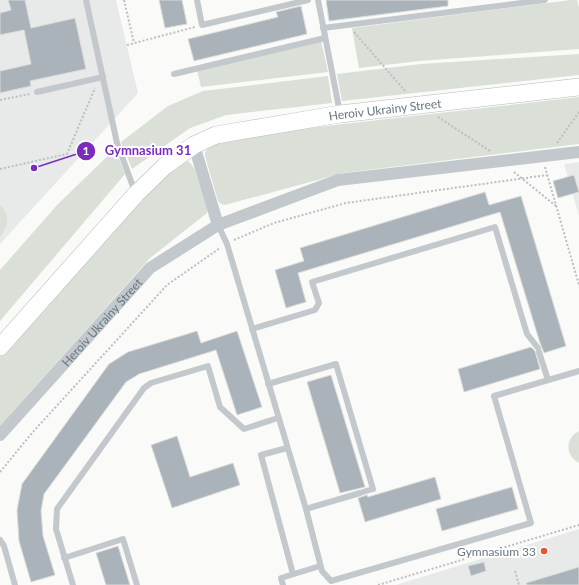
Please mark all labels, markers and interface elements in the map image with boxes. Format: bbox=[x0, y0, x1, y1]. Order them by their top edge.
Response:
street label: Heroiv Ukrainy Street bbox=[328, 95, 443, 123]
callout: Gymnasium 31 bbox=[76, 138, 199, 163]
text: Gymnasium 31 bbox=[105, 142, 191, 158]
text: 1 bbox=[83, 143, 90, 158]
street label: Heroiv Ukrainy Street bbox=[58, 274, 145, 369]
place label: Gymnasium 33 bbox=[457, 544, 536, 559]
marker: Gymnasium 33 bbox=[539, 546, 549, 556]

